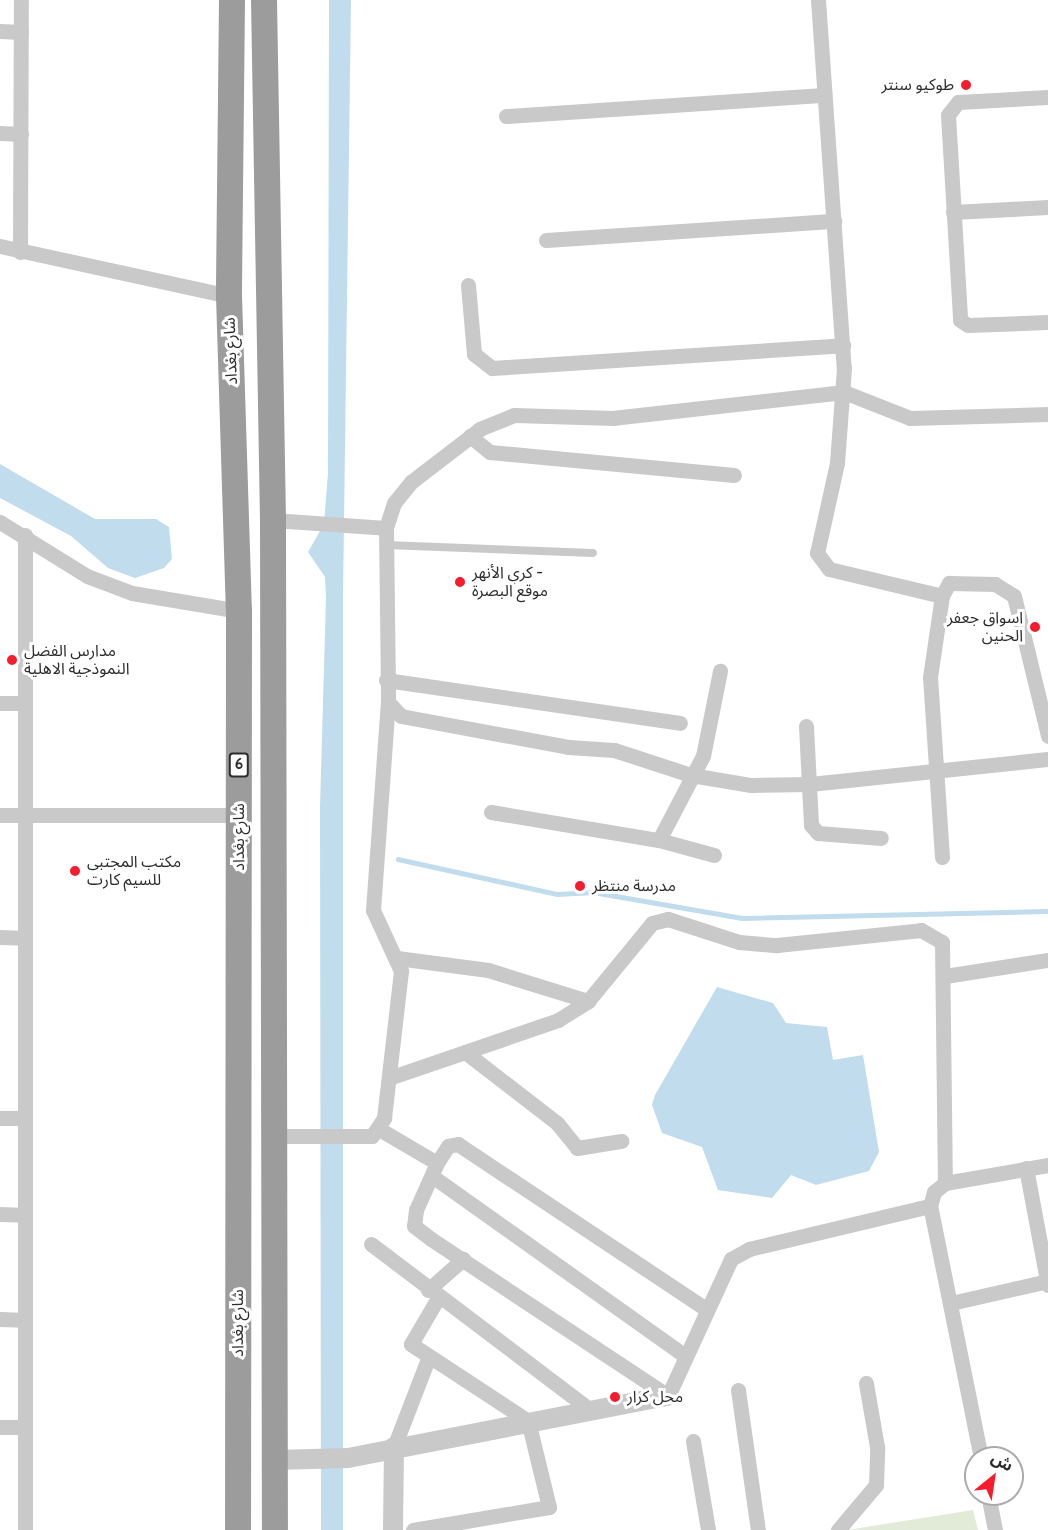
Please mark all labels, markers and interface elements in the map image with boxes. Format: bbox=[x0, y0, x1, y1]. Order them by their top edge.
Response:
place label: طوكيو سنتر bbox=[882, 75, 954, 95]
marker: طوكيو سنتر bbox=[959, 78, 973, 92]
street label: شارع بغداد bbox=[220, 317, 242, 385]
place label: كري الأنهر - موقع البصرة bbox=[472, 563, 548, 601]
marker: كري الأنهر - موقع البصرة bbox=[453, 575, 467, 589]
place label: اسواق جعفر الحنين bbox=[947, 608, 1023, 646]
marker: اسواق جعفر الحنين bbox=[1028, 620, 1042, 634]
place label: مدارس الفضل النموذجية الاهلية bbox=[24, 641, 130, 679]
marker: مدارس الفضل النموذجية الاهلية bbox=[5, 653, 19, 667]
road number: 6 bbox=[228, 753, 250, 777]
street label: شارع بغداد bbox=[229, 803, 249, 871]
place label: مكتب المجتبى للسيم كارت bbox=[87, 852, 181, 890]
marker: مكتب المجتبى للسيم كارت bbox=[68, 864, 82, 878]
place label: مدرسة منتظر bbox=[592, 876, 676, 896]
marker: مدرسة منتظر bbox=[573, 879, 587, 893]
street label: شارع بغداد bbox=[228, 1289, 248, 1357]
place label: محل كرار bbox=[627, 1387, 683, 1407]
marker: محل كرار bbox=[608, 1390, 622, 1404]
north arrow bbox=[964, 1446, 1024, 1506]
text: ش bbox=[988, 1448, 1016, 1475]

